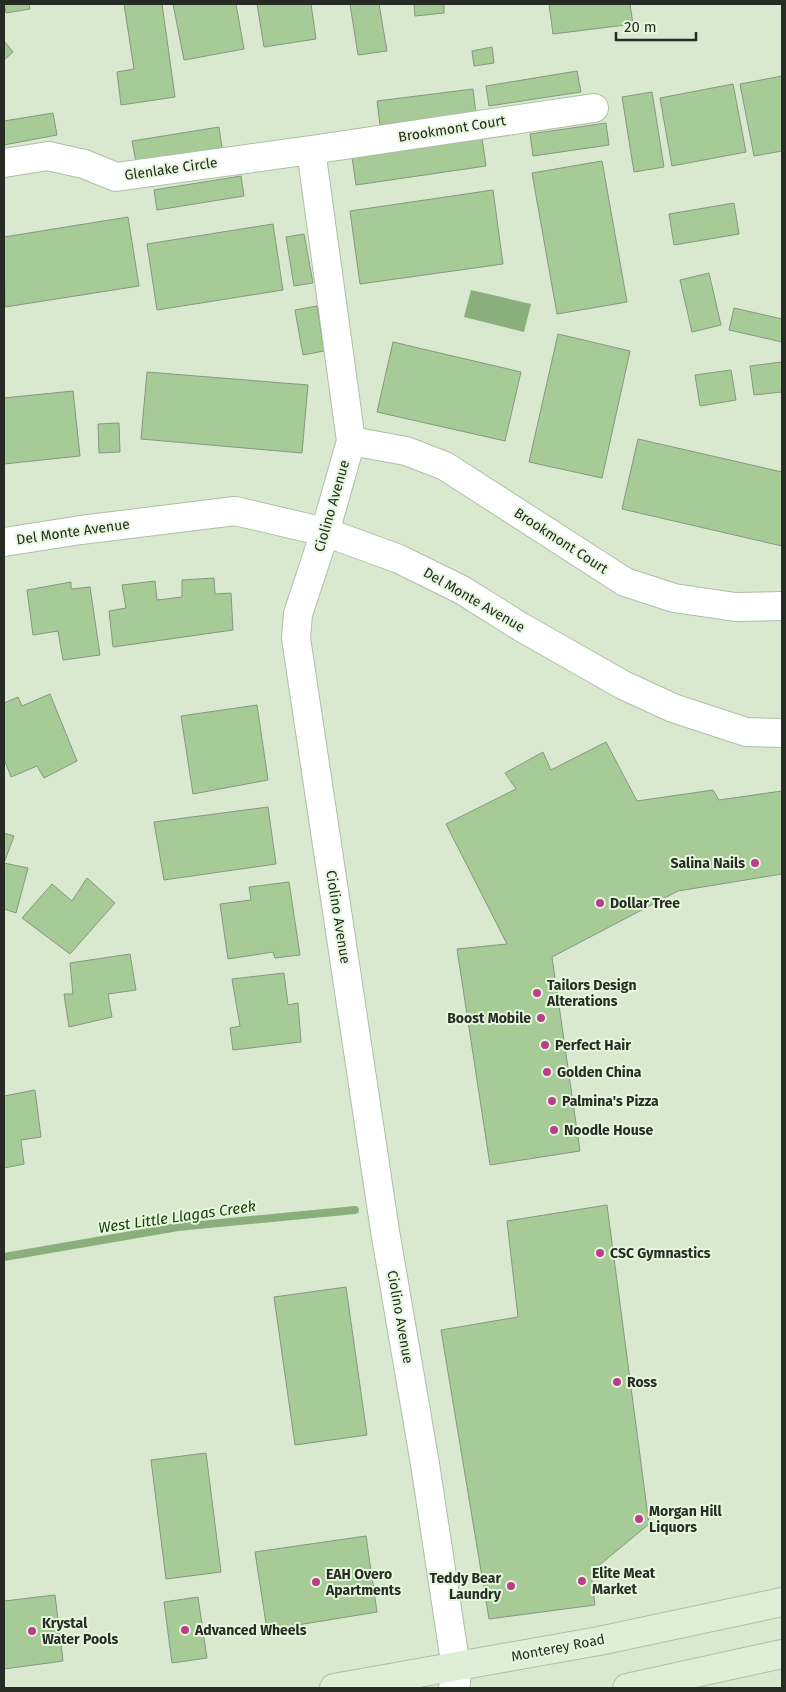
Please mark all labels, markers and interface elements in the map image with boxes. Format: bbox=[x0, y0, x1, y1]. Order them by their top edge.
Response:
scale bar bbox=[616, 10, 696, 42]
text: 20 m bbox=[624, 18, 657, 36]
street label: Brookmont Court bbox=[397, 112, 508, 146]
street label: Glenlake Circle bbox=[123, 154, 219, 184]
street label: Ciolino Avenue bbox=[311, 458, 353, 554]
street label: Brookmont Court bbox=[511, 504, 612, 578]
street label: Del Monte Avenue bbox=[15, 516, 131, 548]
street label: Del Monte Avenue bbox=[420, 564, 528, 636]
place label: Salina Nails bbox=[670, 855, 745, 872]
marker: Salina Nails bbox=[749, 857, 761, 869]
street label: Ciolino Avenue bbox=[322, 869, 354, 965]
place label: Dollar Tree bbox=[610, 895, 680, 912]
marker: Dollar Tree bbox=[594, 897, 606, 909]
place label: Tailors Design Alterations bbox=[546, 977, 637, 1010]
marker: Tailors Design Alterations bbox=[531, 987, 543, 999]
place label: Boost Mobile bbox=[447, 1010, 531, 1027]
marker: Boost Mobile bbox=[535, 1012, 547, 1024]
place label: Perfect Hair bbox=[555, 1037, 631, 1054]
marker: Perfect Hair bbox=[539, 1039, 551, 1051]
place label: Golden China bbox=[557, 1064, 642, 1081]
marker: Golden China bbox=[541, 1066, 553, 1078]
place label: Palmina's Pizza bbox=[562, 1093, 659, 1110]
marker: Palmina's Pizza bbox=[546, 1095, 558, 1107]
place label: Noodle House bbox=[564, 1122, 653, 1139]
marker: Noodle House bbox=[548, 1124, 560, 1136]
water label: West Little Llagas Creek bbox=[97, 1197, 257, 1237]
place label: CSC Gymnastics bbox=[610, 1245, 711, 1262]
marker: CSC Gymnastics bbox=[594, 1247, 606, 1259]
street label: Ciolino Avenue bbox=[383, 1269, 417, 1365]
place label: Ross bbox=[627, 1374, 657, 1391]
marker: Ross bbox=[611, 1376, 623, 1388]
place label: Morgan Hill Liquors bbox=[649, 1503, 723, 1536]
marker: Morgan Hill Liquors bbox=[633, 1513, 645, 1525]
place label: Elite Meat Market bbox=[592, 1565, 656, 1598]
place label: EAH Overo Apartments bbox=[325, 1566, 401, 1599]
place label: Teddy Bear Laundry bbox=[430, 1570, 502, 1603]
marker: Elite Meat Market bbox=[576, 1575, 588, 1587]
marker: EAH Overo Apartments bbox=[310, 1576, 322, 1588]
marker: Teddy Bear Laundry bbox=[505, 1580, 517, 1592]
place label: Krystal Water Pools bbox=[42, 1615, 118, 1648]
place label: Advanced Wheels bbox=[194, 1622, 307, 1639]
marker: Advanced Wheels bbox=[179, 1624, 191, 1636]
marker: Krystal Water Pools bbox=[26, 1625, 38, 1637]
street label: Monterey Road bbox=[510, 1631, 606, 1665]

